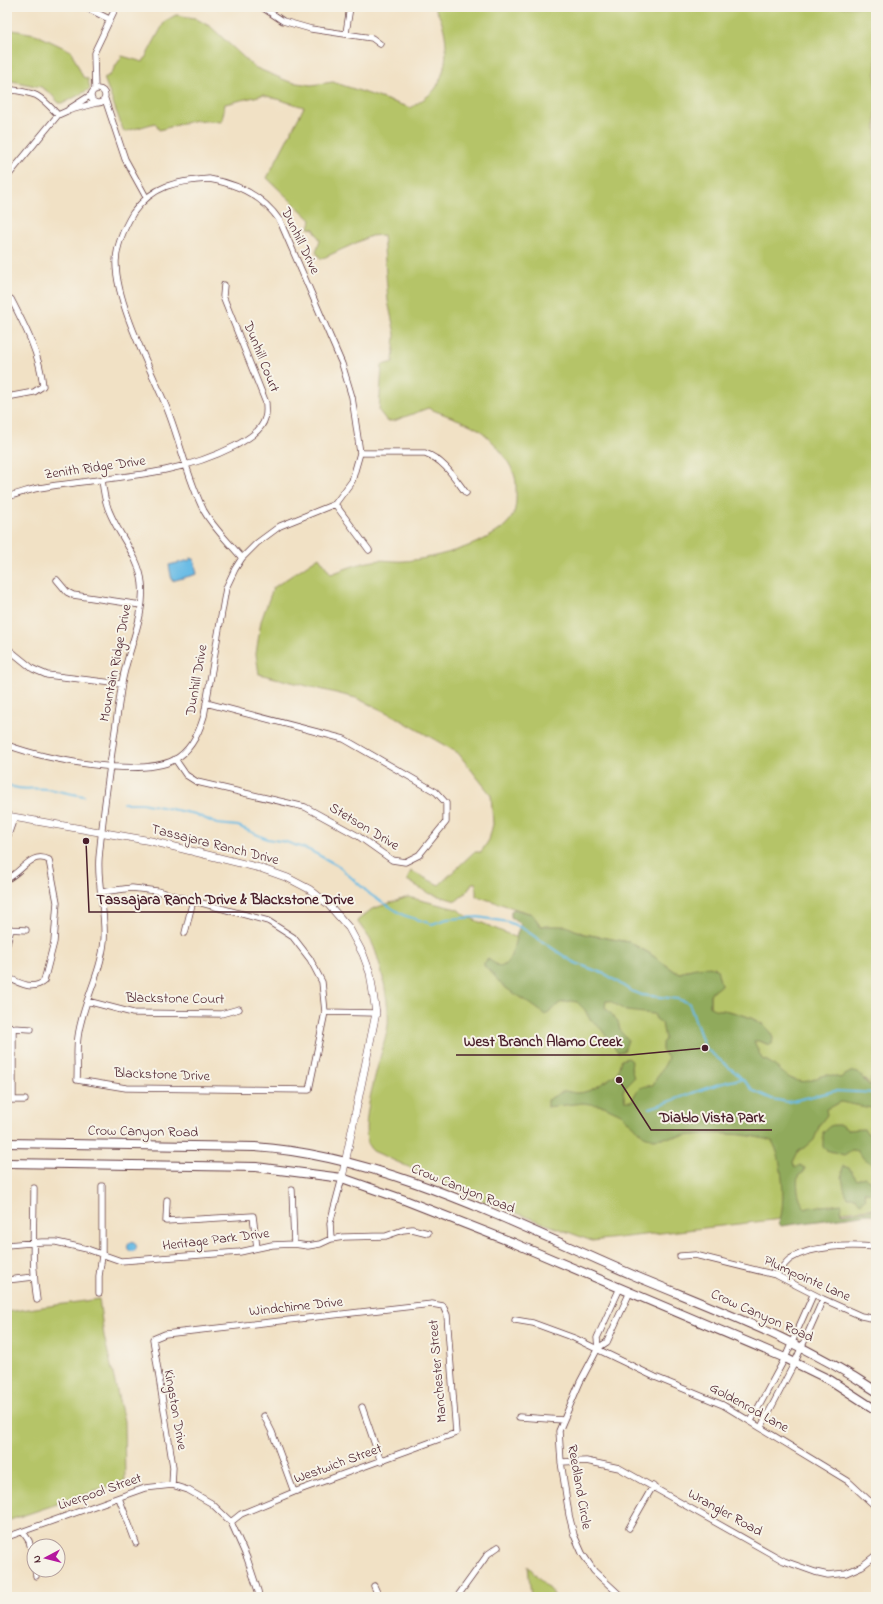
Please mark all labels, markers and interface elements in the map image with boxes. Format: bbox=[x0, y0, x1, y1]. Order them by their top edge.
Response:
street label: Dunhill Drive bbox=[274, 203, 325, 279]
street label: Dunhill Court bbox=[237, 318, 285, 396]
street label: Zenith Ridge Drive bbox=[43, 450, 148, 486]
street label: Mountain Ridge Drive bbox=[94, 602, 139, 724]
street label: Dunhill Drive bbox=[180, 642, 214, 718]
street label: Stetson Drive bbox=[325, 798, 404, 857]
street label: Tassajara Ranch Drive bbox=[149, 819, 282, 871]
callout: Tassajara Ranch Drive & Blackstone Drive bbox=[89, 885, 362, 912]
text: Tassajara Ranch Drive & Blackstone Drive bbox=[96, 889, 355, 911]
street label: Blackstone Court bbox=[125, 988, 225, 1010]
callout: West Branch Alamo Creek bbox=[456, 1028, 630, 1055]
text: West Branch Alamo Creek bbox=[464, 1031, 623, 1053]
street label: Blackstone Drive bbox=[113, 1063, 211, 1087]
callout: Diablo Vista Park bbox=[651, 1103, 772, 1130]
text: Diablo Vista Park bbox=[658, 1107, 765, 1129]
street label: Crow Canyon Road bbox=[88, 1121, 199, 1144]
street label: Crow Canyon Road bbox=[407, 1159, 518, 1220]
street label: Heritage Park Drive bbox=[161, 1223, 272, 1258]
street label: Plumpointe Lane bbox=[760, 1250, 854, 1308]
street label: Crow Canyon Road bbox=[707, 1284, 817, 1349]
street label: Windchime Drive bbox=[248, 1292, 345, 1322]
street label: Manchester Street bbox=[423, 1318, 453, 1423]
street label: Kingston Drive bbox=[157, 1368, 193, 1453]
street label: Goldenrod Lane bbox=[705, 1378, 793, 1439]
street label: Westwich Street bbox=[291, 1438, 385, 1490]
street label: Reedland Circle bbox=[561, 1443, 597, 1532]
street label: Liverpool Street bbox=[55, 1468, 145, 1516]
street label: Wrangler Road bbox=[683, 1484, 766, 1543]
north arrow bbox=[26, 1538, 66, 1578]
text: N bbox=[29, 1554, 45, 1564]

